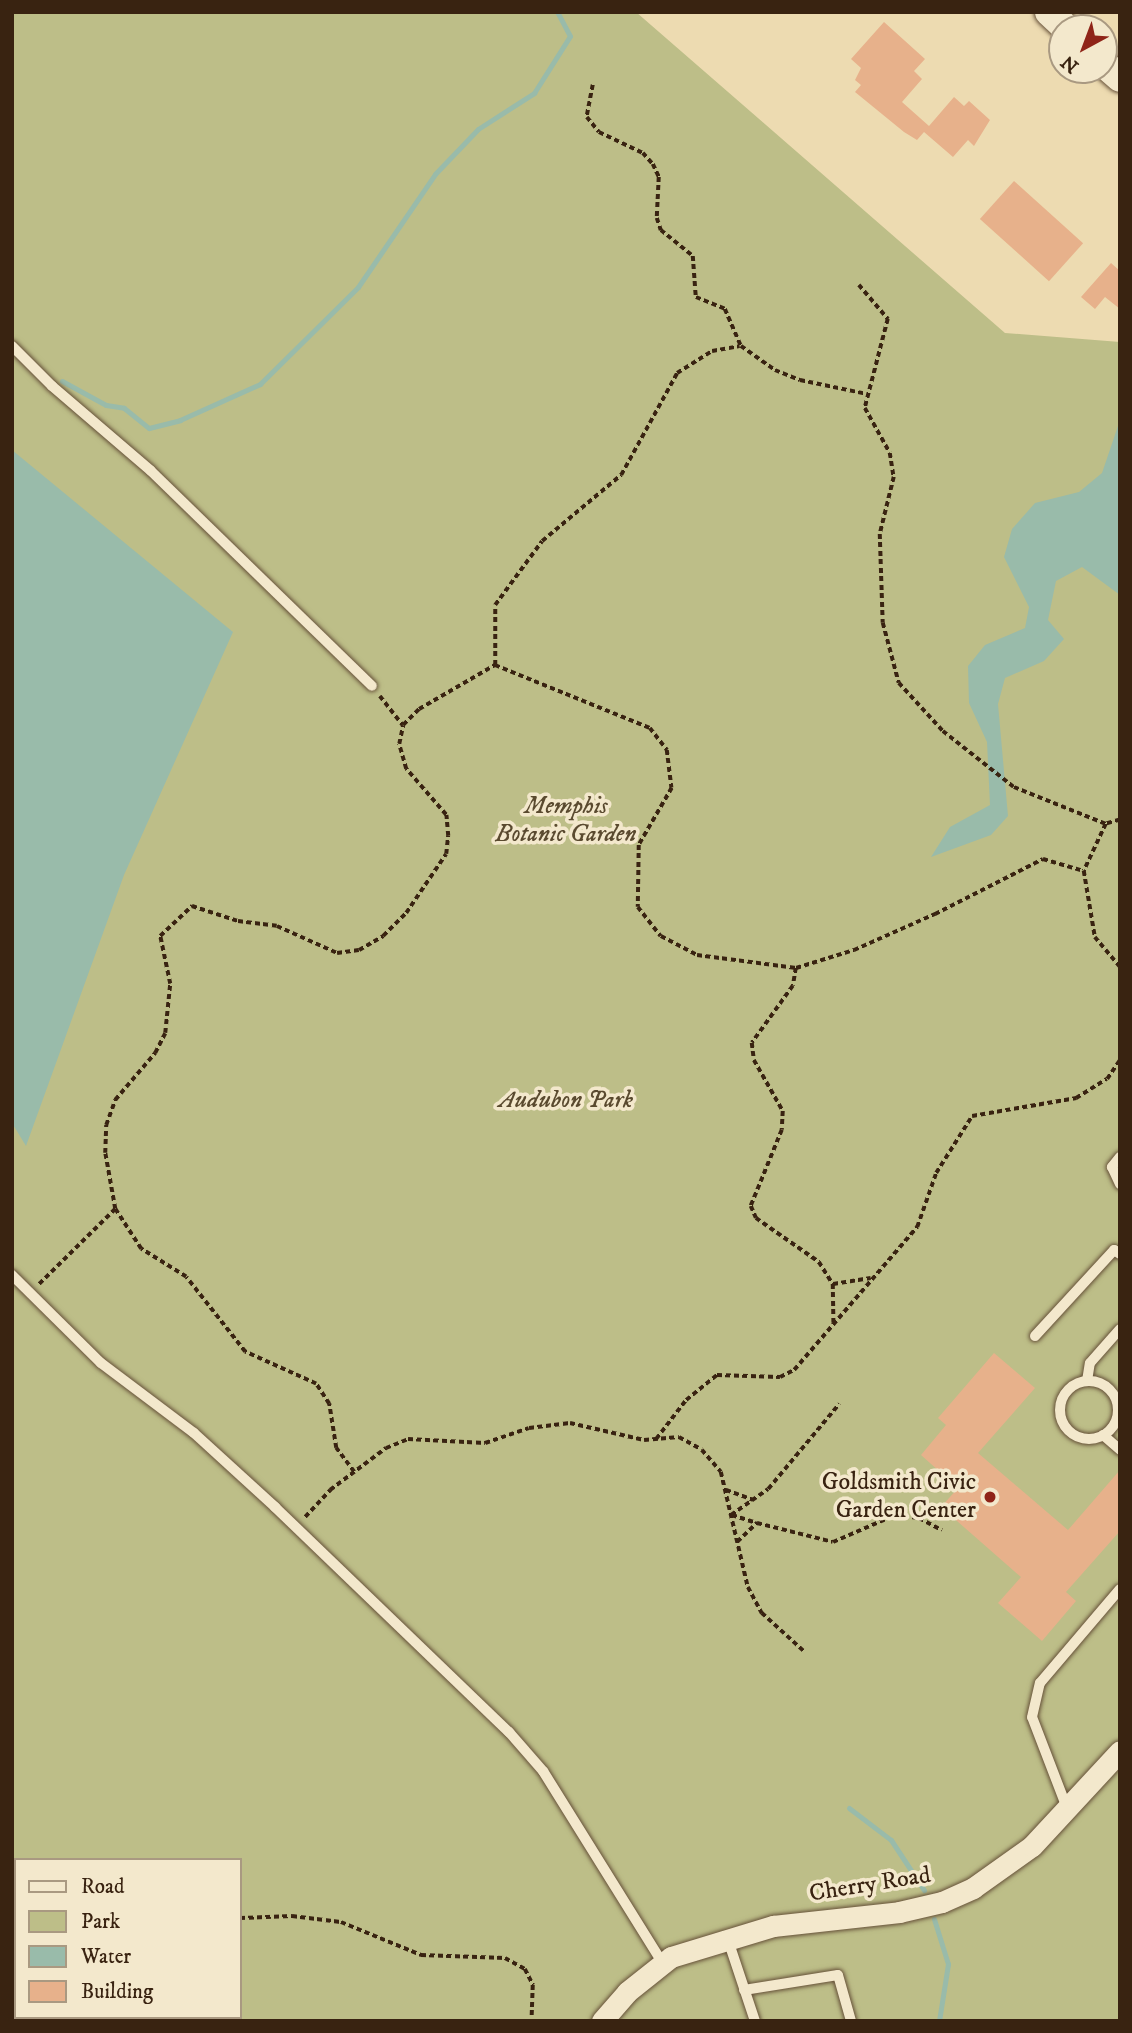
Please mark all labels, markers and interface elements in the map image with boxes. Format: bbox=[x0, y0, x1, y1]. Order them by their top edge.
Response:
north arrow bbox=[1048, 14, 1118, 84]
text: N bbox=[1057, 50, 1084, 78]
park label: Memphis Botanic Garden bbox=[496, 793, 636, 849]
park label: Audubon Park bbox=[499, 1087, 633, 1115]
place label: Goldsmith Civic Garden Center bbox=[822, 1469, 976, 1525]
marker: Goldsmith Civic Garden Center bbox=[982, 1489, 998, 1505]
legend bbox=[14, 1858, 242, 2019]
street label: Cherry Road bbox=[807, 1861, 933, 1909]
text: Road bbox=[81, 1874, 125, 1900]
text: Park bbox=[81, 1909, 120, 1935]
text: Water bbox=[81, 1944, 131, 1970]
text: Building bbox=[81, 1979, 153, 2005]

